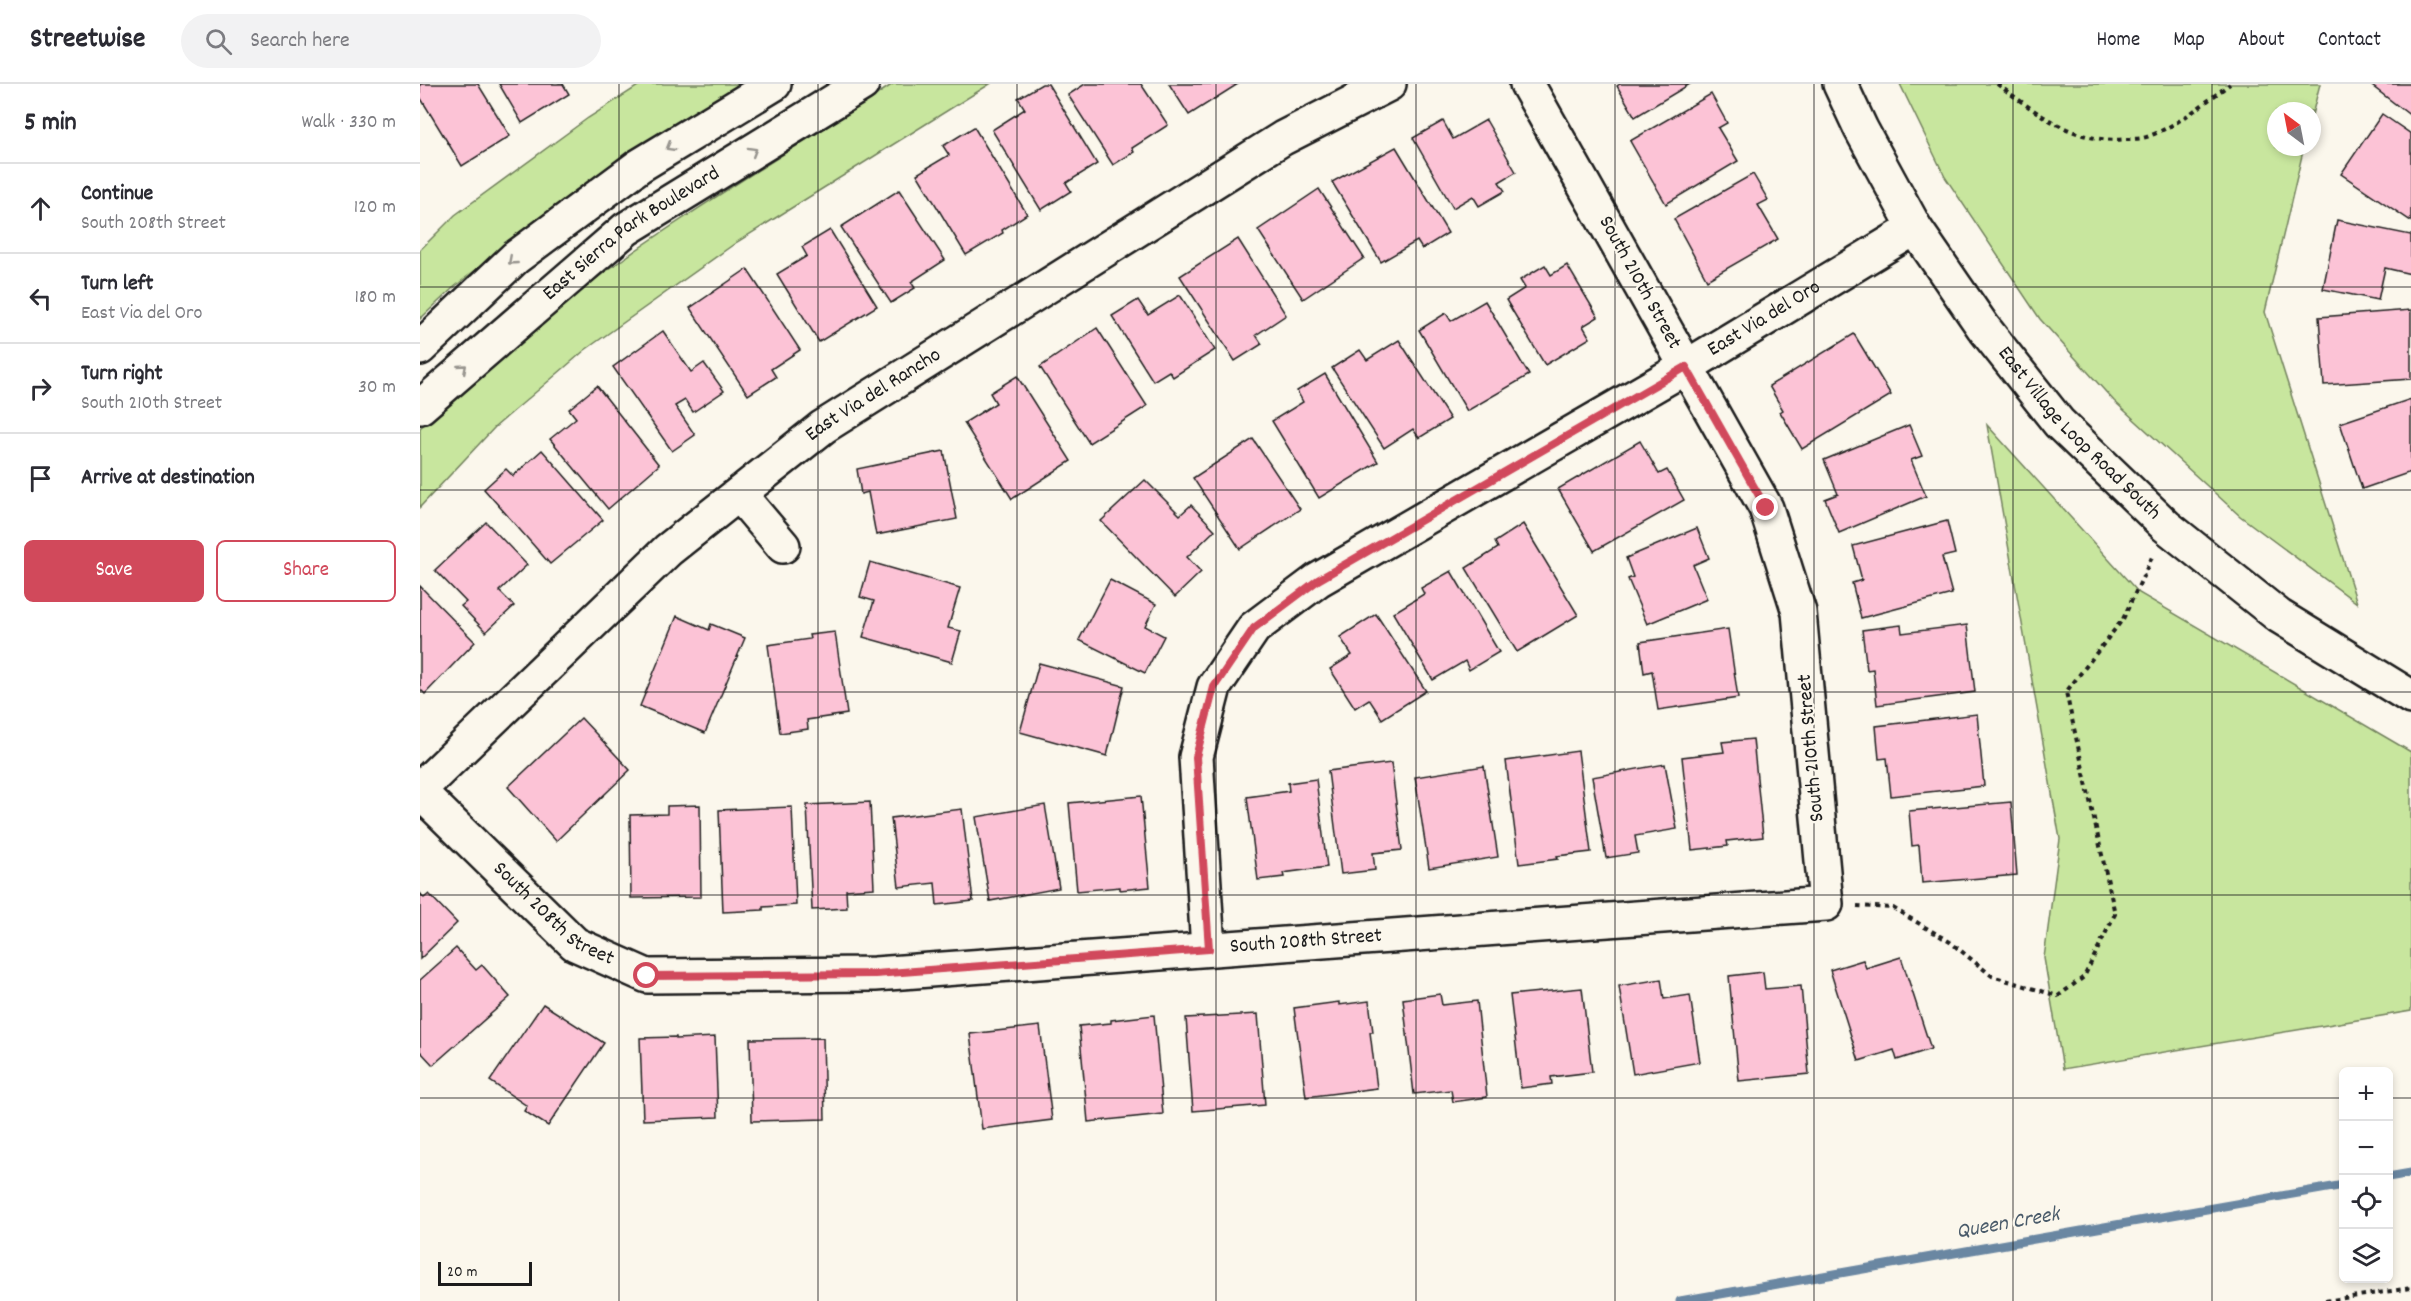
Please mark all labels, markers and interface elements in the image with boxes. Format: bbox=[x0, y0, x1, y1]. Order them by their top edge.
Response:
search box bbox=[181, 14, 601, 68]
text: Streetwise bbox=[30, 21, 145, 61]
icon: search bbox=[202, 25, 235, 58]
text: Search here bbox=[250, 26, 350, 57]
text: Home bbox=[2096, 26, 2140, 56]
text: Map bbox=[2173, 26, 2205, 56]
text: About bbox=[2238, 26, 2285, 56]
text: Contact bbox=[2318, 26, 2381, 56]
north arrow bbox=[2267, 102, 2321, 156]
text: 5 min bbox=[24, 105, 77, 142]
text: Walk · 330 m bbox=[301, 109, 396, 137]
one-way arrow bbox=[666, 140, 676, 151]
one-way arrow bbox=[747, 147, 757, 159]
street label: East Sierra Park Boulevard bbox=[537, 160, 726, 309]
text: Continue bbox=[81, 179, 153, 210]
icon: ahead bbox=[24, 192, 57, 225]
text: 120 m bbox=[354, 194, 396, 222]
text: South 208th Street bbox=[81, 210, 226, 238]
street label: South 210th Street bbox=[1590, 211, 1688, 355]
one-way arrow bbox=[508, 254, 519, 265]
text: Turn left bbox=[81, 269, 153, 300]
street label: East Via del Oro bbox=[1702, 273, 1827, 365]
icon: left bbox=[24, 282, 57, 315]
text: 180 m bbox=[354, 284, 396, 312]
text: East Via del Oro bbox=[81, 300, 202, 328]
street label: East Village Loop Road South bbox=[1989, 340, 2167, 528]
street label: East Via del Rancho bbox=[800, 341, 947, 450]
text: Turn right bbox=[81, 359, 163, 390]
one-way arrow bbox=[456, 364, 467, 375]
icon: right bbox=[24, 372, 57, 405]
text: 30 m bbox=[358, 374, 396, 402]
text: South 210th Street bbox=[81, 390, 222, 418]
icon: arrive bbox=[24, 462, 57, 495]
text: Arrive at destination bbox=[81, 463, 255, 494]
route end bbox=[1752, 494, 1778, 520]
button: Save bbox=[24, 540, 204, 602]
button: Share bbox=[216, 540, 396, 602]
street label: South 210th Street bbox=[1791, 673, 1833, 823]
street label: South 208th Street bbox=[485, 855, 619, 974]
street label: South 208th Street bbox=[1229, 922, 1383, 963]
route start bbox=[633, 962, 659, 988]
map controls bbox=[2339, 1067, 2393, 1283]
button: + bbox=[2339, 1067, 2393, 1121]
button: − bbox=[2339, 1121, 2393, 1175]
button: locate bbox=[2339, 1175, 2393, 1229]
water label: Queen Creek bbox=[1954, 1199, 2064, 1248]
button: layers bbox=[2339, 1229, 2393, 1283]
scale bar bbox=[438, 1259, 532, 1286]
text: 20 m bbox=[447, 1261, 477, 1284]

